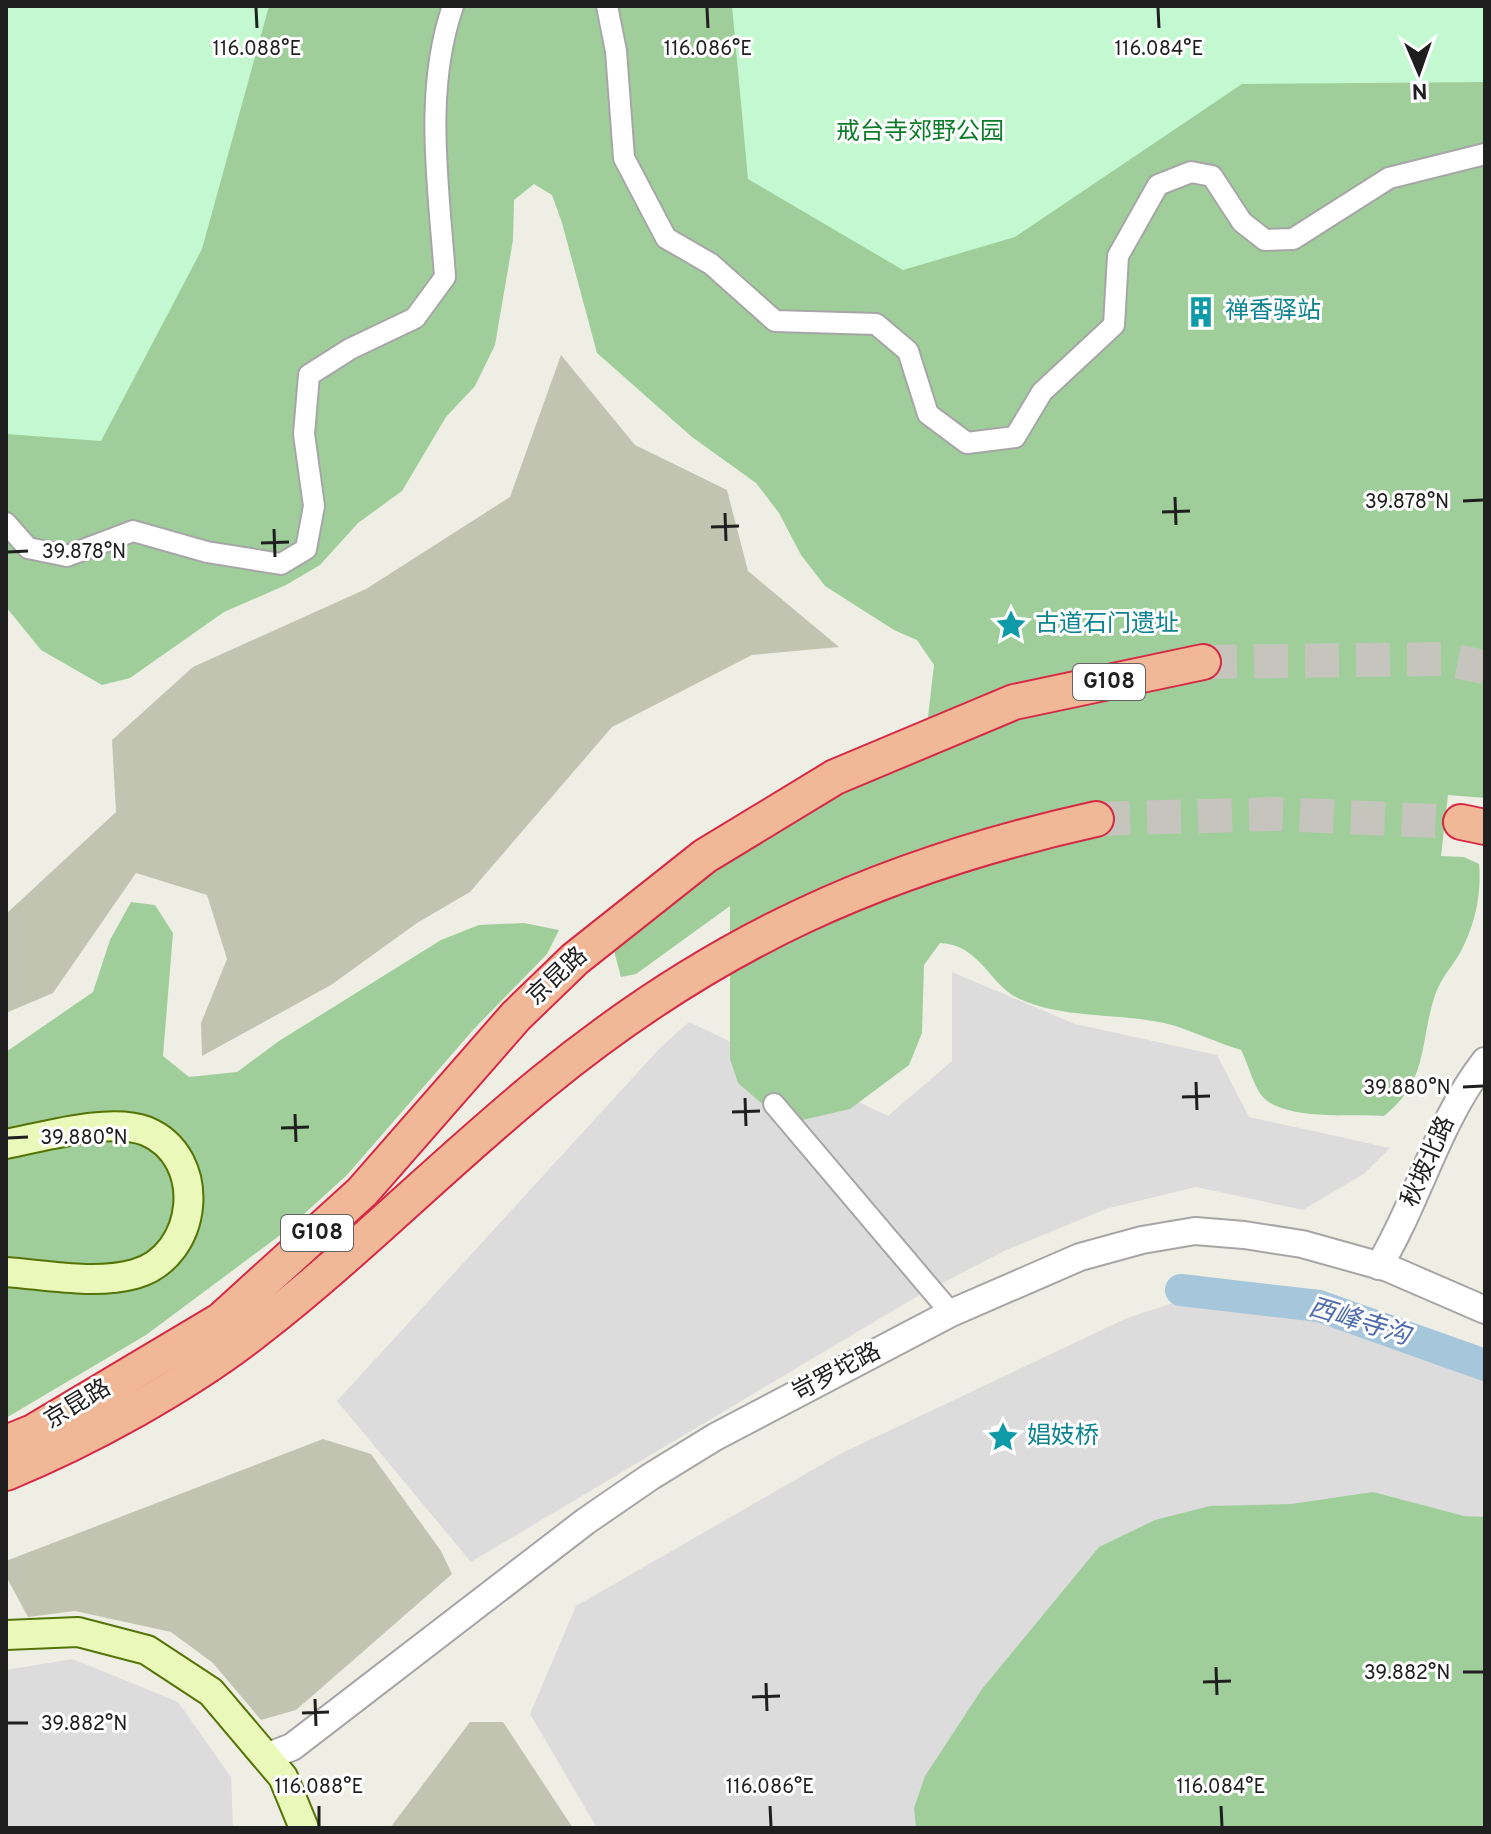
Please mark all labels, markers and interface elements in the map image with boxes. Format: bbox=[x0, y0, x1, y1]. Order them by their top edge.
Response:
north arrow bbox=[1379, 32, 1459, 112]
text: 116.088°E bbox=[213, 37, 301, 63]
text: 116.086°E bbox=[664, 37, 752, 63]
text: 116.084°E bbox=[1115, 37, 1204, 63]
text: N bbox=[1411, 76, 1428, 103]
park label: 戒台寺郊野公园 bbox=[836, 118, 1004, 148]
building icon: 禅香驿站 bbox=[1184, 295, 1218, 329]
place label: 禅香驿站 bbox=[1225, 297, 1321, 327]
text: 39.878°N bbox=[1365, 490, 1449, 516]
text: 39.878°N bbox=[42, 540, 126, 566]
place icon: 古道石门遗址 bbox=[994, 608, 1028, 642]
place label: 古道石门遗址 bbox=[1035, 610, 1179, 640]
road number: G108 bbox=[1073, 664, 1145, 700]
street label: 京昆路 bbox=[521, 941, 595, 1013]
text: 39.880°N bbox=[1363, 1076, 1451, 1102]
street label: 秋坡北路 bbox=[1396, 1112, 1462, 1212]
text: 39.880°N bbox=[40, 1126, 128, 1152]
road number: G108 bbox=[281, 1215, 353, 1251]
water label: 西峰寺沟 bbox=[1304, 1292, 1416, 1355]
street label: 岢罗坨路 bbox=[788, 1337, 886, 1409]
street label: 京昆路 bbox=[39, 1374, 117, 1436]
place icon: 娼妓桥 bbox=[986, 1420, 1020, 1454]
place label: 娼妓桥 bbox=[1027, 1422, 1099, 1452]
text: 39.882°N bbox=[1364, 1661, 1450, 1687]
text: 39.882°N bbox=[41, 1712, 127, 1738]
text: 116.088°E bbox=[275, 1775, 363, 1801]
text: 116.086°E bbox=[726, 1775, 814, 1801]
text: 116.084°E bbox=[1177, 1775, 1266, 1801]

